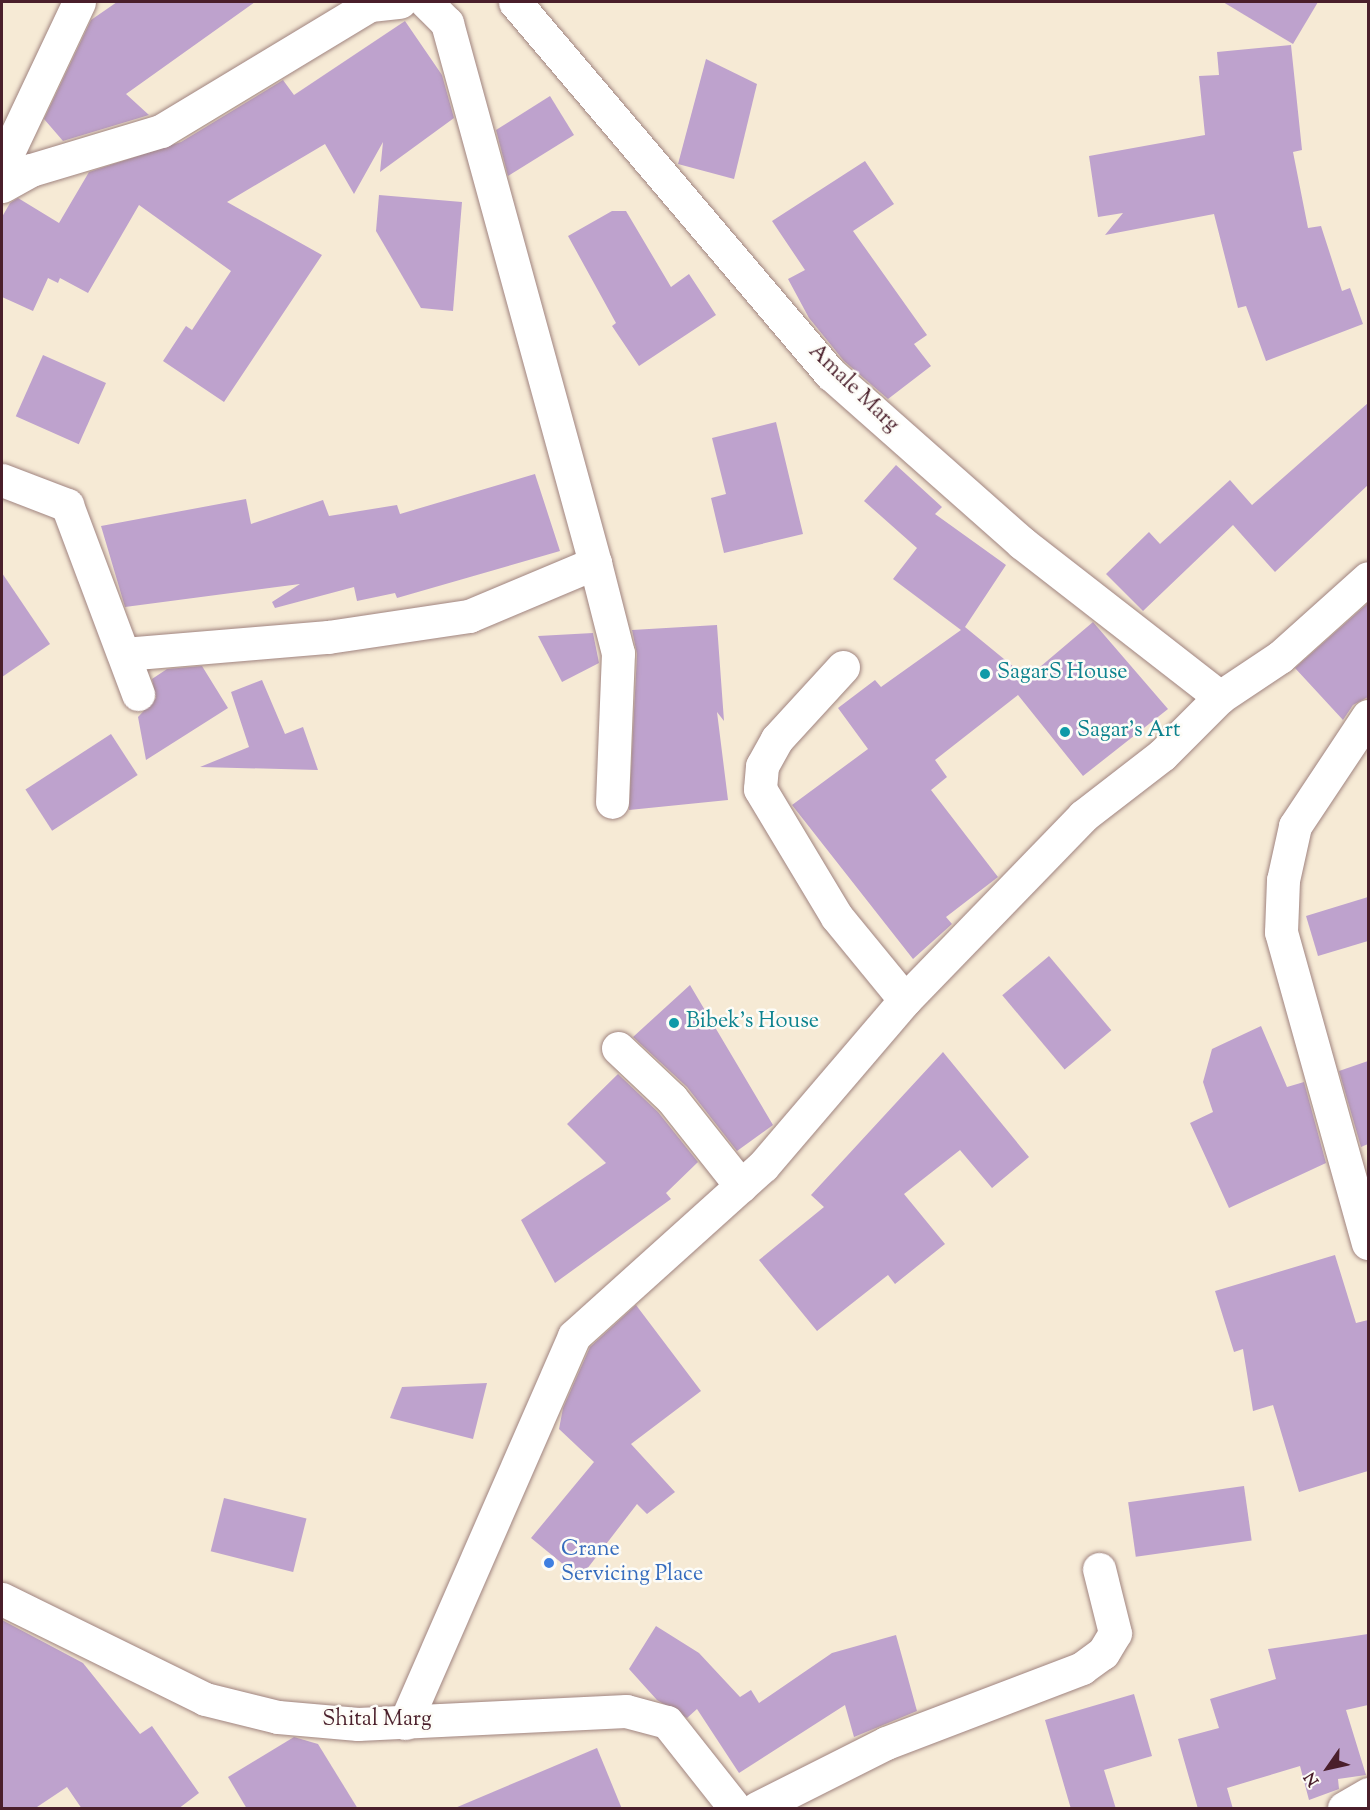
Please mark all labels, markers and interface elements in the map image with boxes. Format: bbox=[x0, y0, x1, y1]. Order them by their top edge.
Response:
street label: Amale Marg bbox=[802, 339, 904, 439]
place label: SagarS House bbox=[997, 661, 1128, 687]
marker: SagarS House bbox=[978, 667, 992, 681]
place label: Sagar's Art bbox=[1077, 719, 1180, 745]
marker: Sagar's Art bbox=[1058, 725, 1072, 739]
place label: Bibek's House bbox=[686, 1010, 819, 1036]
marker: Bibek's House bbox=[667, 1016, 681, 1030]
place label: Crane Servicing Place bbox=[561, 1537, 703, 1588]
marker: Crane Servicing Place bbox=[542, 1556, 556, 1570]
street label: Shital Marg bbox=[322, 1708, 432, 1734]
north arrow bbox=[1298, 1738, 1358, 1798]
text: N bbox=[1300, 1767, 1326, 1790]

